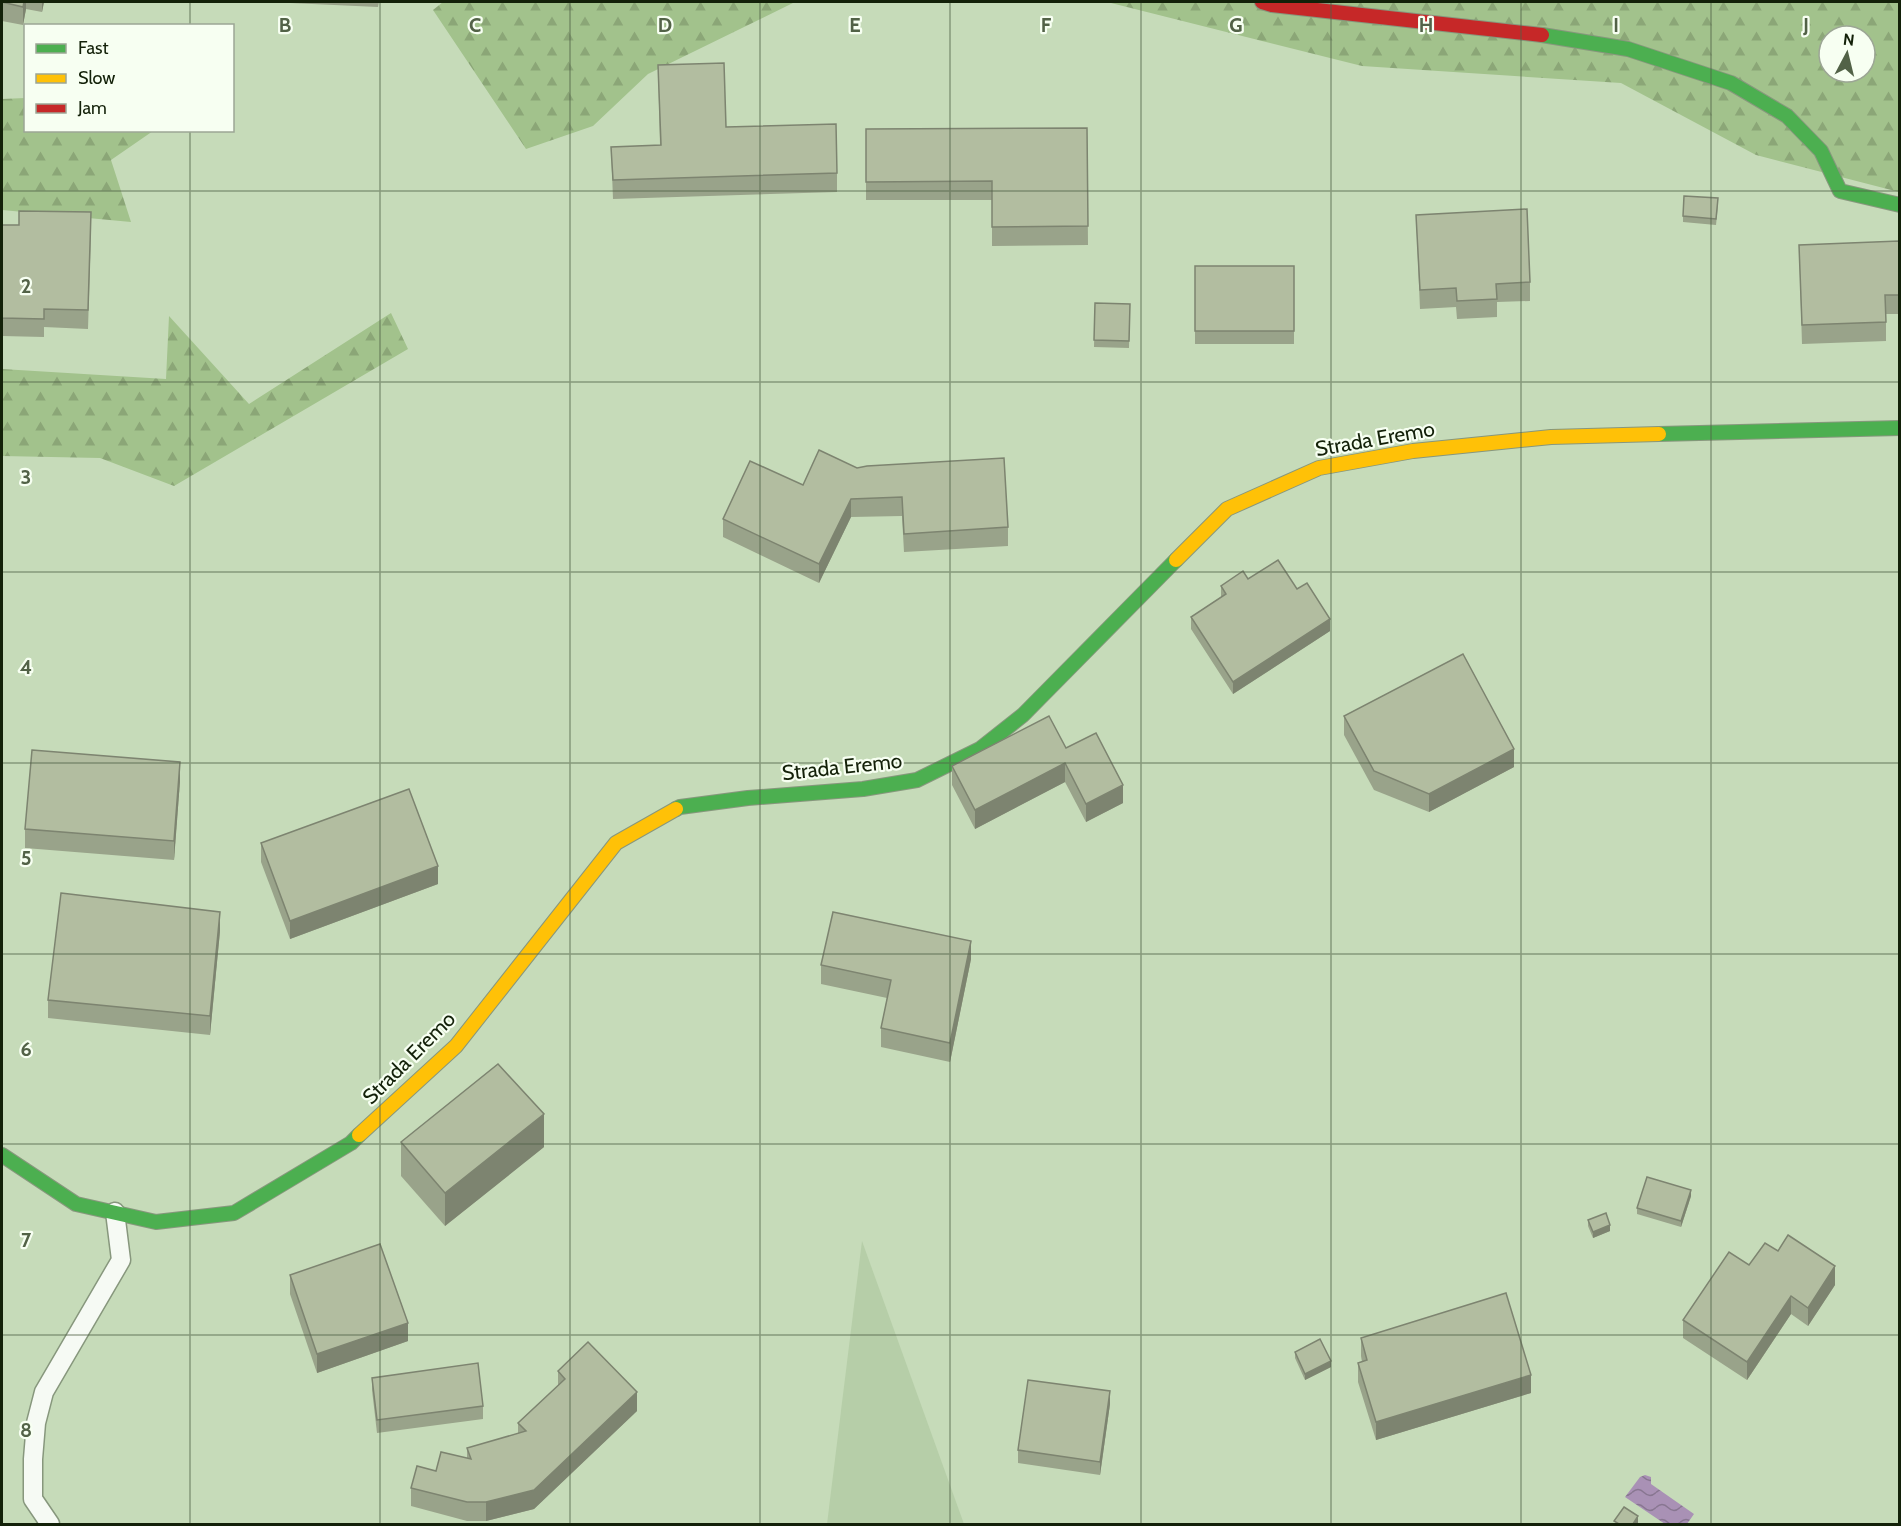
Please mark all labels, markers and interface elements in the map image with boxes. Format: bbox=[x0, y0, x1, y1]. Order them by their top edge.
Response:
text: B bbox=[279, 13, 291, 37]
text: C bbox=[469, 13, 481, 37]
text: D bbox=[658, 13, 672, 37]
text: E bbox=[849, 13, 861, 37]
text: F bbox=[1041, 13, 1052, 37]
text: G bbox=[1229, 13, 1243, 37]
text: H bbox=[1419, 13, 1433, 37]
text: I bbox=[1613, 13, 1619, 37]
text: J bbox=[1802, 13, 1809, 37]
legend bbox=[24, 24, 234, 132]
north arrow bbox=[1817, 24, 1877, 84]
text: N bbox=[1842, 29, 1856, 50]
text: Fast bbox=[78, 37, 109, 59]
text: Slow bbox=[78, 67, 115, 89]
text: Jam bbox=[77, 97, 107, 119]
text: 2 bbox=[21, 274, 31, 298]
street label: Strada Eremo bbox=[1313, 416, 1436, 461]
text: 3 bbox=[21, 465, 31, 489]
text: 4 bbox=[20, 655, 32, 679]
street label: Strada Eremo bbox=[781, 748, 903, 785]
text: 5 bbox=[21, 846, 31, 870]
street label: Strada Eremo bbox=[357, 1006, 460, 1109]
text: 6 bbox=[20, 1037, 32, 1061]
text: 7 bbox=[21, 1228, 32, 1252]
text: 8 bbox=[20, 1418, 32, 1442]

